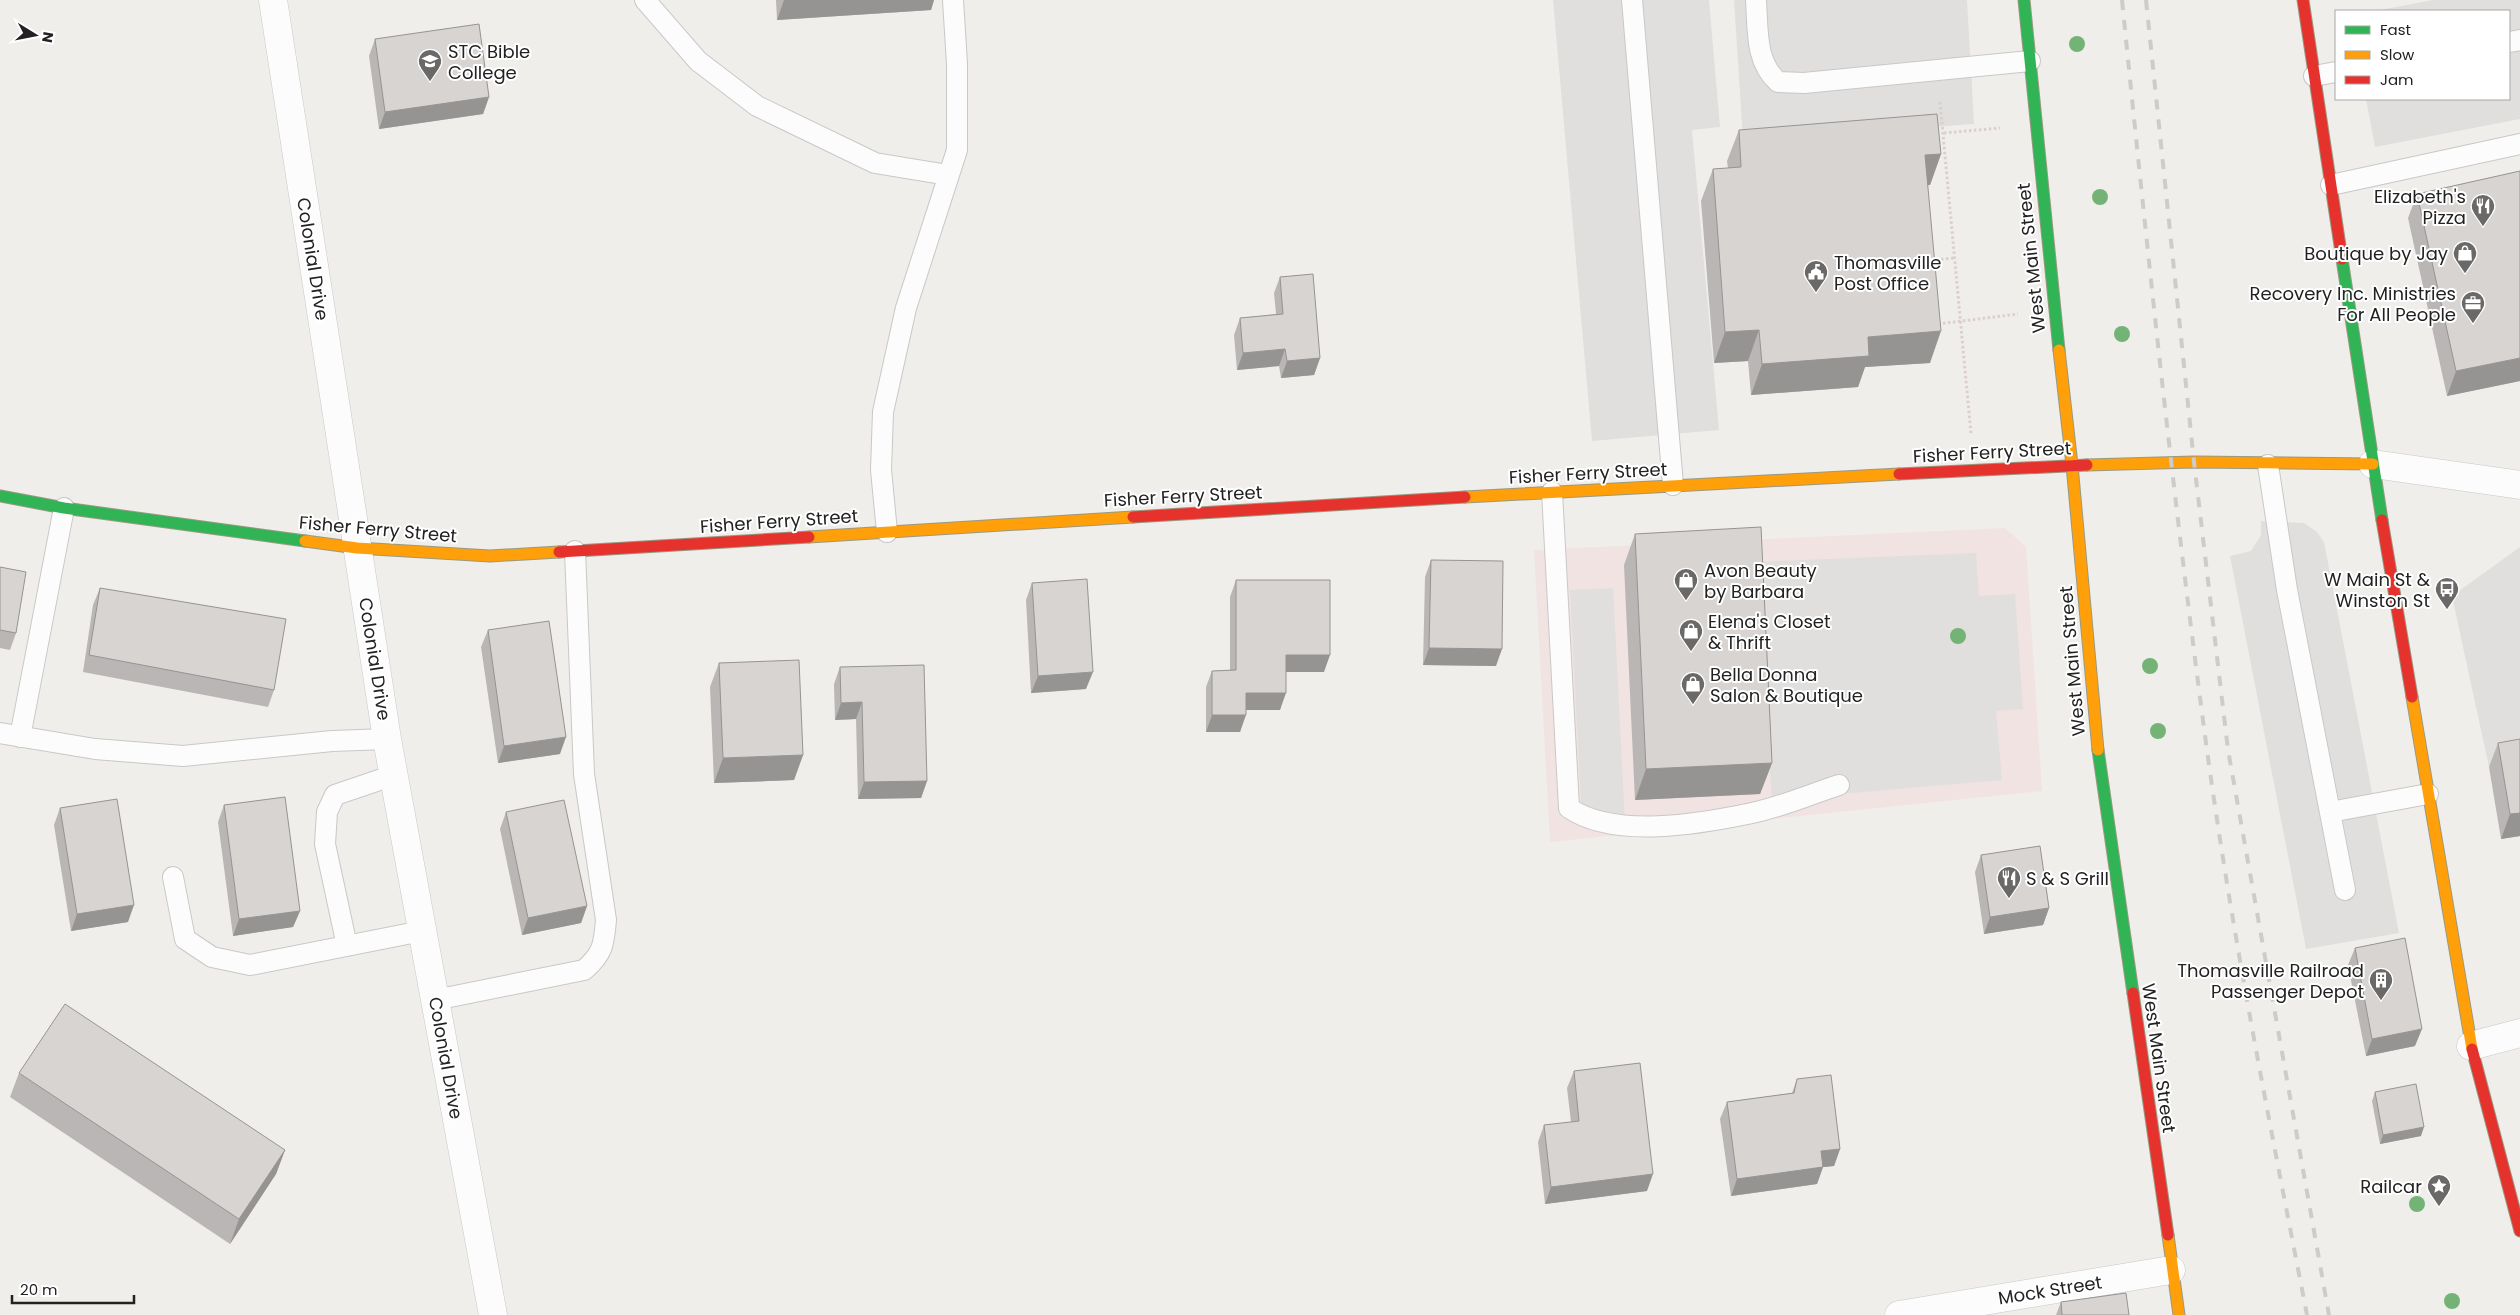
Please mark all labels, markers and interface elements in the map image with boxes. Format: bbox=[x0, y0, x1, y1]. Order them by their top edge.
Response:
north arrow bbox=[10, 10, 60, 60]
legend bbox=[2335, 10, 2510, 100]
text: Fast bbox=[2380, 19, 2411, 40]
text: N bbox=[37, 30, 59, 44]
place label: STC Bible College bbox=[448, 39, 530, 85]
text: Slow bbox=[2380, 44, 2415, 65]
school or university icon: STC Bible College bbox=[417, 48, 443, 82]
text: Jam bbox=[2380, 69, 2414, 90]
street label: West Main Street bbox=[2011, 182, 2051, 334]
place label: Elizabeth's Pizza bbox=[2374, 184, 2466, 230]
restaurant icon: Elizabeth's Pizza bbox=[2470, 193, 2496, 227]
street label: Colonial Drive bbox=[291, 196, 335, 322]
shop icon: Boutique by Jay bbox=[2452, 240, 2478, 274]
place label: Boutique by Jay bbox=[2304, 241, 2448, 266]
place label: Thomasville Post Office bbox=[1834, 250, 1941, 296]
public building icon: Thomasville Post Office bbox=[1803, 259, 1829, 293]
place label: Recovery Inc. Ministries For All People bbox=[2250, 281, 2456, 327]
office icon: Recovery Inc. Ministries For All People bbox=[2460, 290, 2486, 324]
street label: Fisher Ferry Street bbox=[1912, 435, 2072, 469]
street label: Fisher Ferry Street bbox=[1508, 456, 1668, 490]
street label: Fisher Ferry Street bbox=[1103, 479, 1263, 513]
street label: Fisher Ferry Street bbox=[699, 503, 859, 539]
street label: Fisher Ferry Street bbox=[298, 510, 458, 548]
place label: Avon Beauty by Barbara bbox=[1704, 558, 1817, 604]
shop icon: Avon Beauty by Barbara bbox=[1673, 567, 1699, 601]
place label: W Main St & Winston St bbox=[2324, 567, 2431, 613]
bus stop icon: W Main St & Winston St bbox=[2434, 576, 2460, 610]
street label: West Main Street bbox=[2053, 585, 2091, 737]
street label: Colonial Drive bbox=[353, 596, 397, 722]
place label: Elena's Closet & Thrift bbox=[1708, 609, 1831, 655]
shop icon: Elena's Closet & Thrift bbox=[1678, 618, 1704, 652]
place label: Bella Donna Salon & Boutique bbox=[1710, 662, 1863, 708]
shop icon: Bella Donna Salon & Boutique bbox=[1680, 671, 1706, 705]
restaurant icon: S & S Grill bbox=[1996, 865, 2022, 899]
place label: S & S Grill bbox=[2026, 866, 2109, 891]
place label: Thomasville Railroad Passenger Depot bbox=[2177, 958, 2364, 1004]
building icon: Thomasville Railroad Passenger Depot bbox=[2368, 967, 2394, 1001]
street label: West Main Street bbox=[2136, 982, 2182, 1134]
street label: Colonial Drive bbox=[423, 995, 469, 1121]
place icon: Railcar bbox=[2426, 1173, 2452, 1207]
place label: Railcar bbox=[2360, 1174, 2422, 1199]
street label: Mock Street bbox=[1996, 1269, 2104, 1311]
scale bar bbox=[12, 1272, 135, 1304]
text: 20 m bbox=[20, 1279, 58, 1300]

